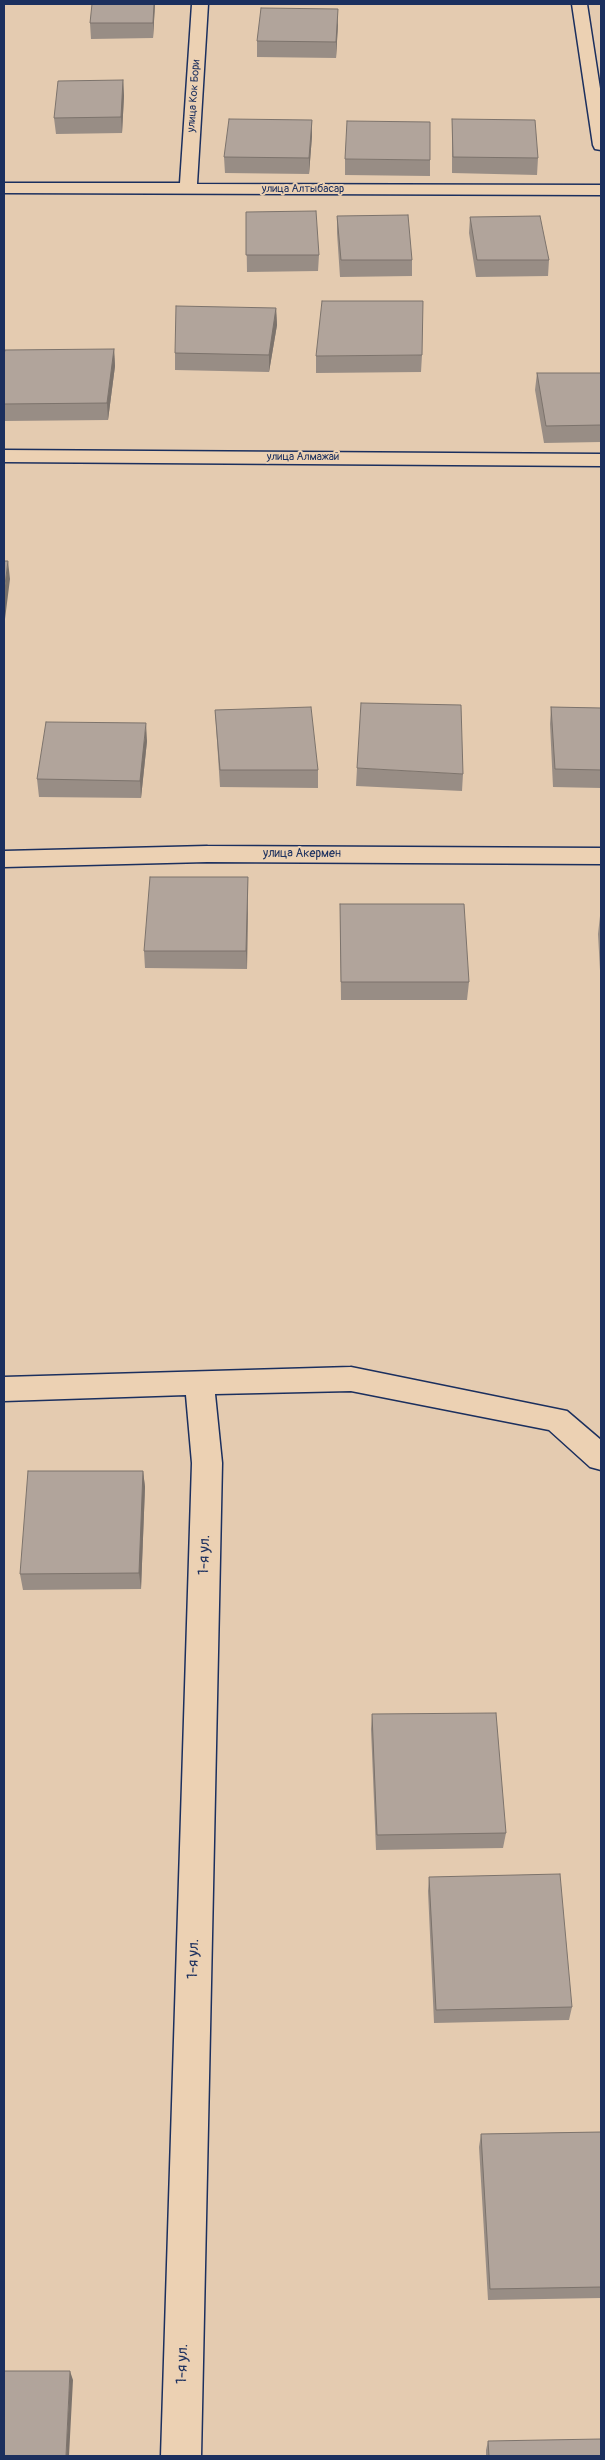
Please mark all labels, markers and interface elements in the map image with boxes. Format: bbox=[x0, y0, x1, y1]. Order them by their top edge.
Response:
street label: улица Кок Бори bbox=[185, 59, 203, 133]
street label: улица Алтыбасар bbox=[262, 182, 344, 196]
street label: улица Алмажай bbox=[267, 450, 339, 464]
street label: улица Акермен bbox=[263, 847, 341, 861]
street label: 1-я ул. bbox=[195, 1535, 215, 1575]
street label: 1-я ул. bbox=[184, 1939, 204, 1979]
street label: 1-я ул. bbox=[173, 2344, 193, 2384]

